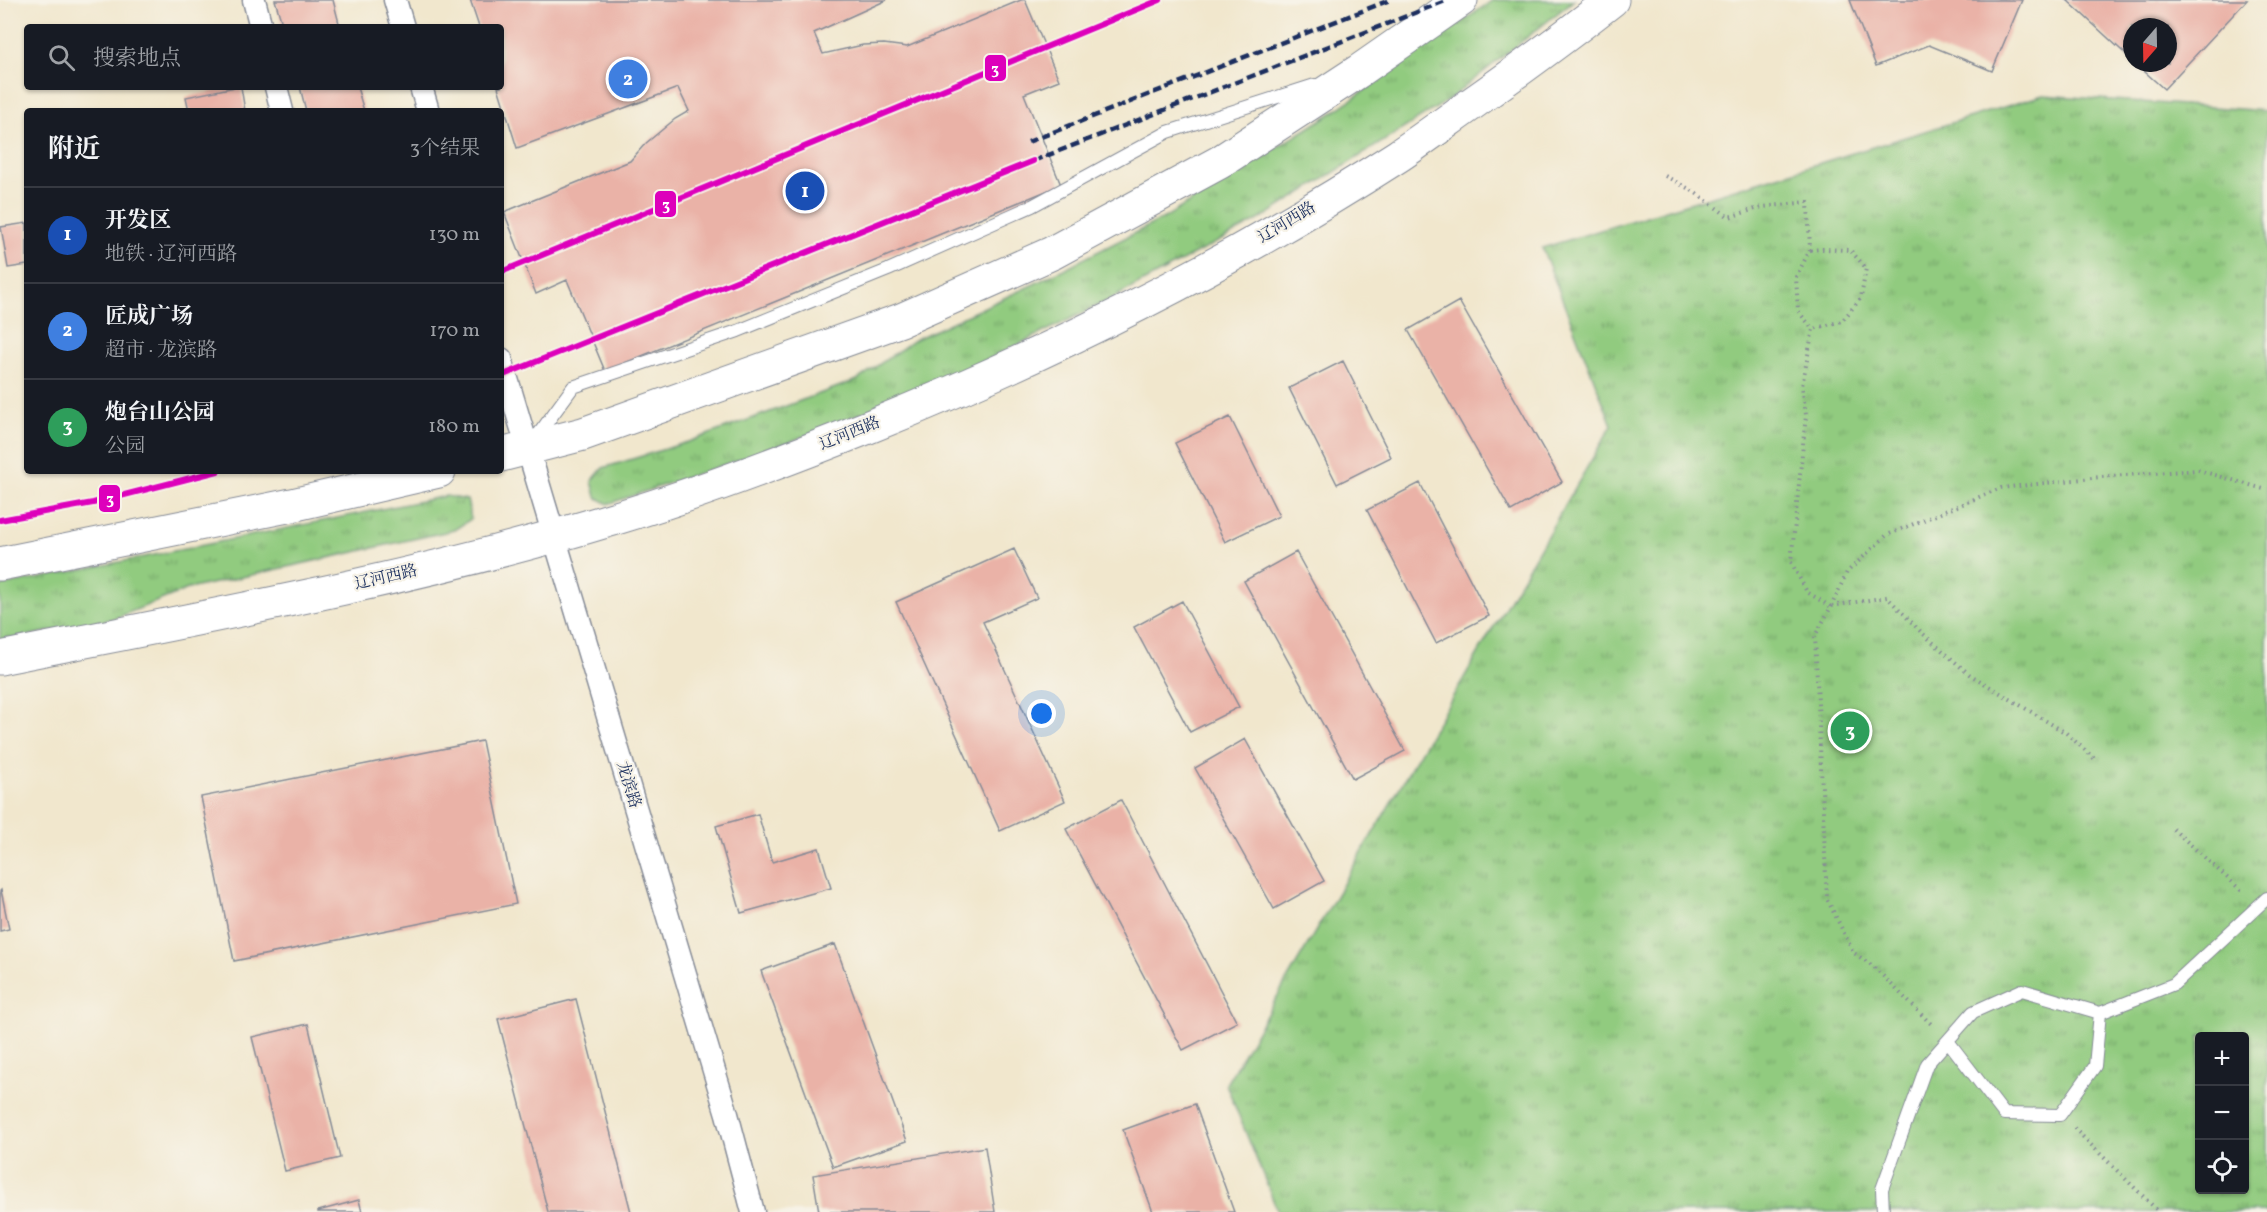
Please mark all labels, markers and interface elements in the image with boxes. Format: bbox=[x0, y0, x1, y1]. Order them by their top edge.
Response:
north arrow bbox=[2123, 18, 2177, 72]
search box bbox=[24, 24, 504, 90]
icon: search bbox=[45, 41, 78, 74]
text: 搜索地点 bbox=[93, 44, 181, 75]
line badge: 3 bbox=[984, 54, 1007, 82]
pin: 2 bbox=[608, 56, 648, 101]
text: 3 bbox=[991, 59, 999, 81]
text: 附近 bbox=[48, 132, 100, 168]
text: 3个结果 bbox=[410, 135, 480, 163]
pin: 1 bbox=[786, 168, 824, 213]
line badge: 3 bbox=[654, 190, 677, 218]
text: 3 bbox=[662, 195, 670, 217]
street label: 辽河西路 bbox=[1254, 197, 1320, 249]
text: 开发区 bbox=[105, 206, 171, 237]
text: 1 bbox=[63, 221, 72, 249]
text: 130 m bbox=[429, 221, 480, 249]
text: 地铁 · 辽河西路 bbox=[105, 241, 237, 269]
text: 匠成广场 bbox=[105, 302, 193, 333]
text: 2 bbox=[62, 317, 73, 345]
text: 170 m bbox=[430, 317, 480, 345]
text: 超市 · 龙滨路 bbox=[105, 337, 217, 365]
text: 炮台山公园 bbox=[105, 398, 215, 429]
street label: 辽河西路 bbox=[816, 412, 884, 456]
text: 3 bbox=[62, 413, 73, 441]
text: 180 m bbox=[428, 413, 480, 441]
text: 公园 bbox=[105, 433, 145, 461]
line badge: 3 bbox=[98, 484, 121, 513]
text: 3 bbox=[106, 489, 114, 511]
street label: 辽河西路 bbox=[352, 560, 420, 596]
your location bbox=[1027, 699, 1056, 728]
pin: 3 bbox=[1830, 708, 1870, 754]
street label: 龙滨路 bbox=[610, 759, 646, 811]
map controls bbox=[2195, 1032, 2249, 1194]
button: + bbox=[2195, 1032, 2249, 1086]
button: − bbox=[2195, 1086, 2249, 1140]
button: locate bbox=[2195, 1140, 2249, 1194]

